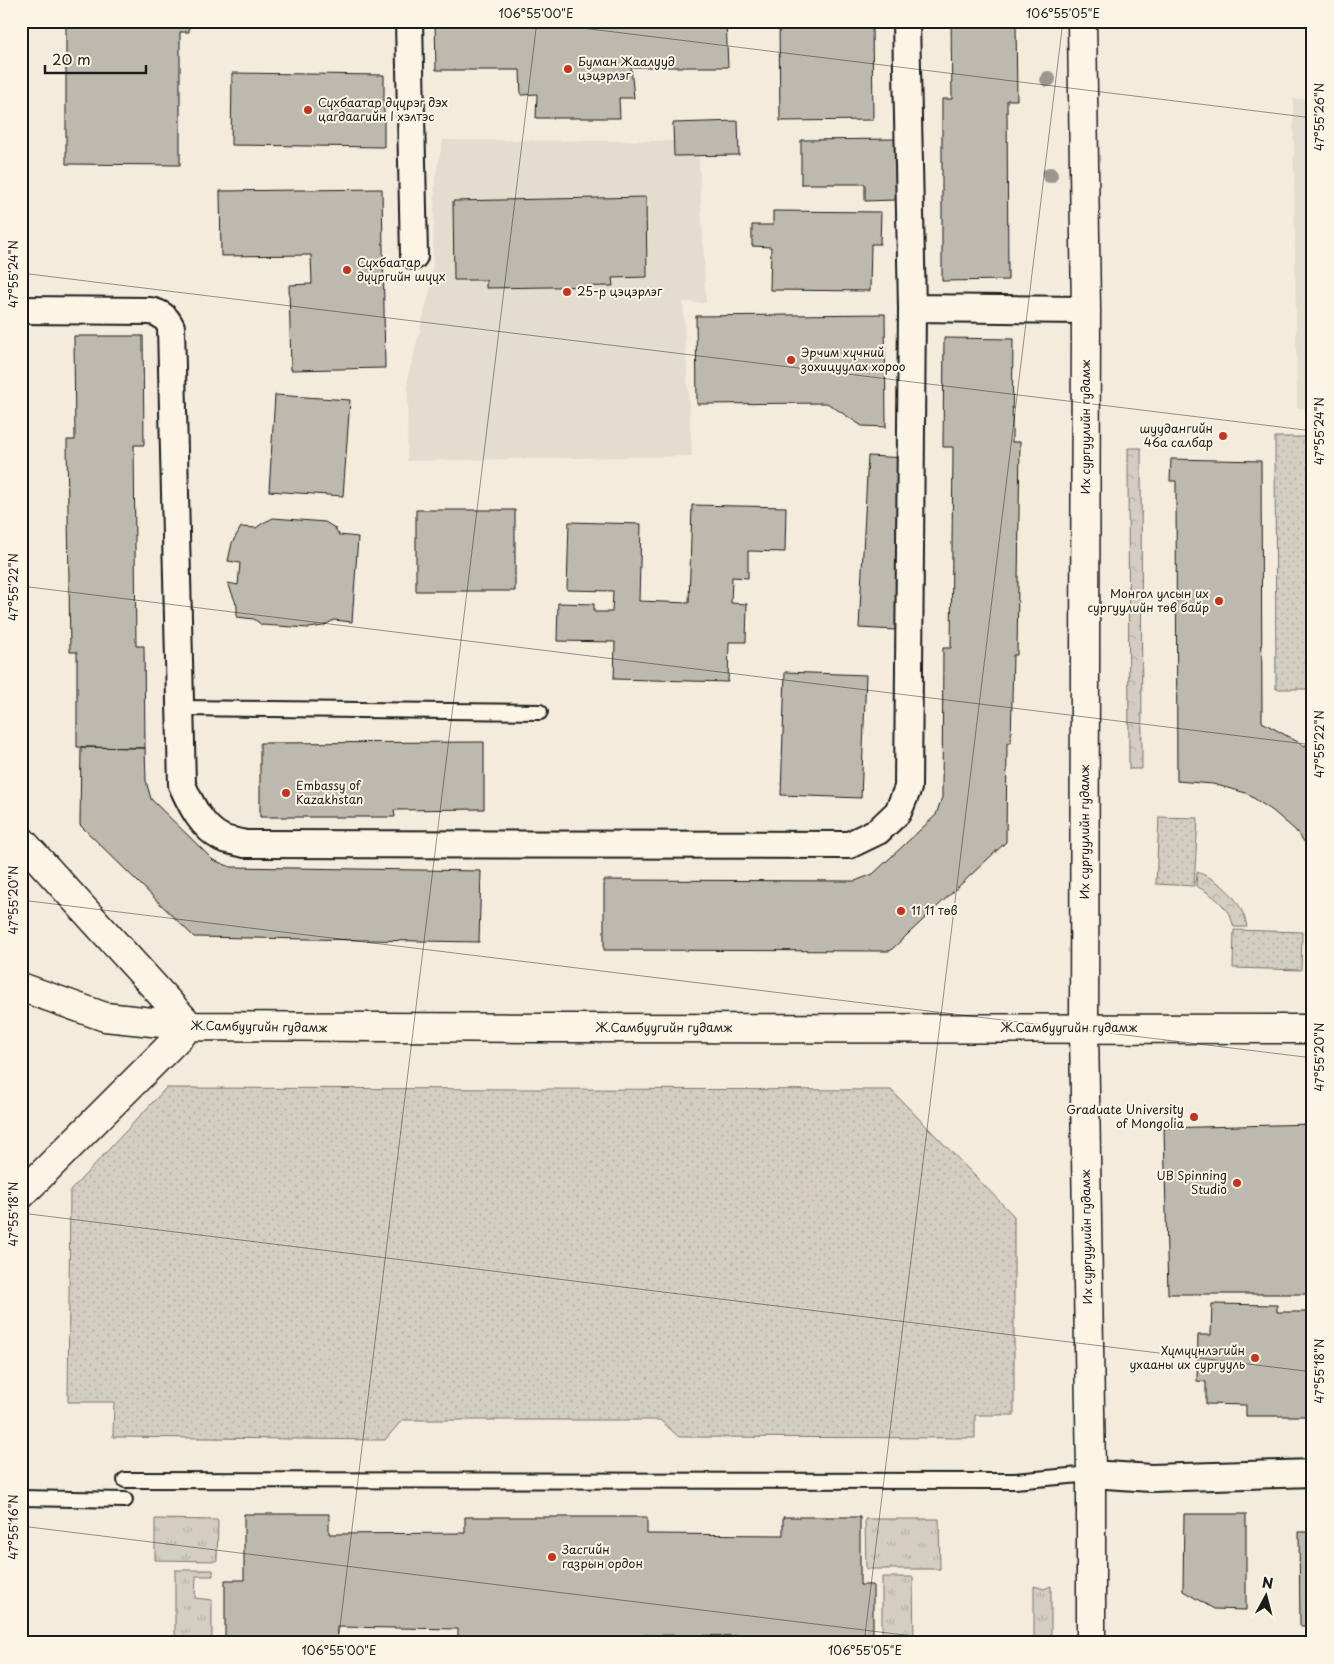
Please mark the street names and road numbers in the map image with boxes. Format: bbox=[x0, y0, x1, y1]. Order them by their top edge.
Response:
street label: Их сургуулийн гудамж bbox=[1076, 359, 1094, 494]
street label: Их сургуулийн гудамж bbox=[1075, 764, 1093, 899]
street label: Ж.Самбуугийн гудамж bbox=[190, 1016, 328, 1036]
street label: Ж.Самбуугийн гудамж bbox=[595, 1018, 733, 1036]
street label: Ж.Самбуугийн гудамж bbox=[1000, 1018, 1138, 1036]
street label: Их сургуулийн гудамж bbox=[1076, 1169, 1096, 1304]

